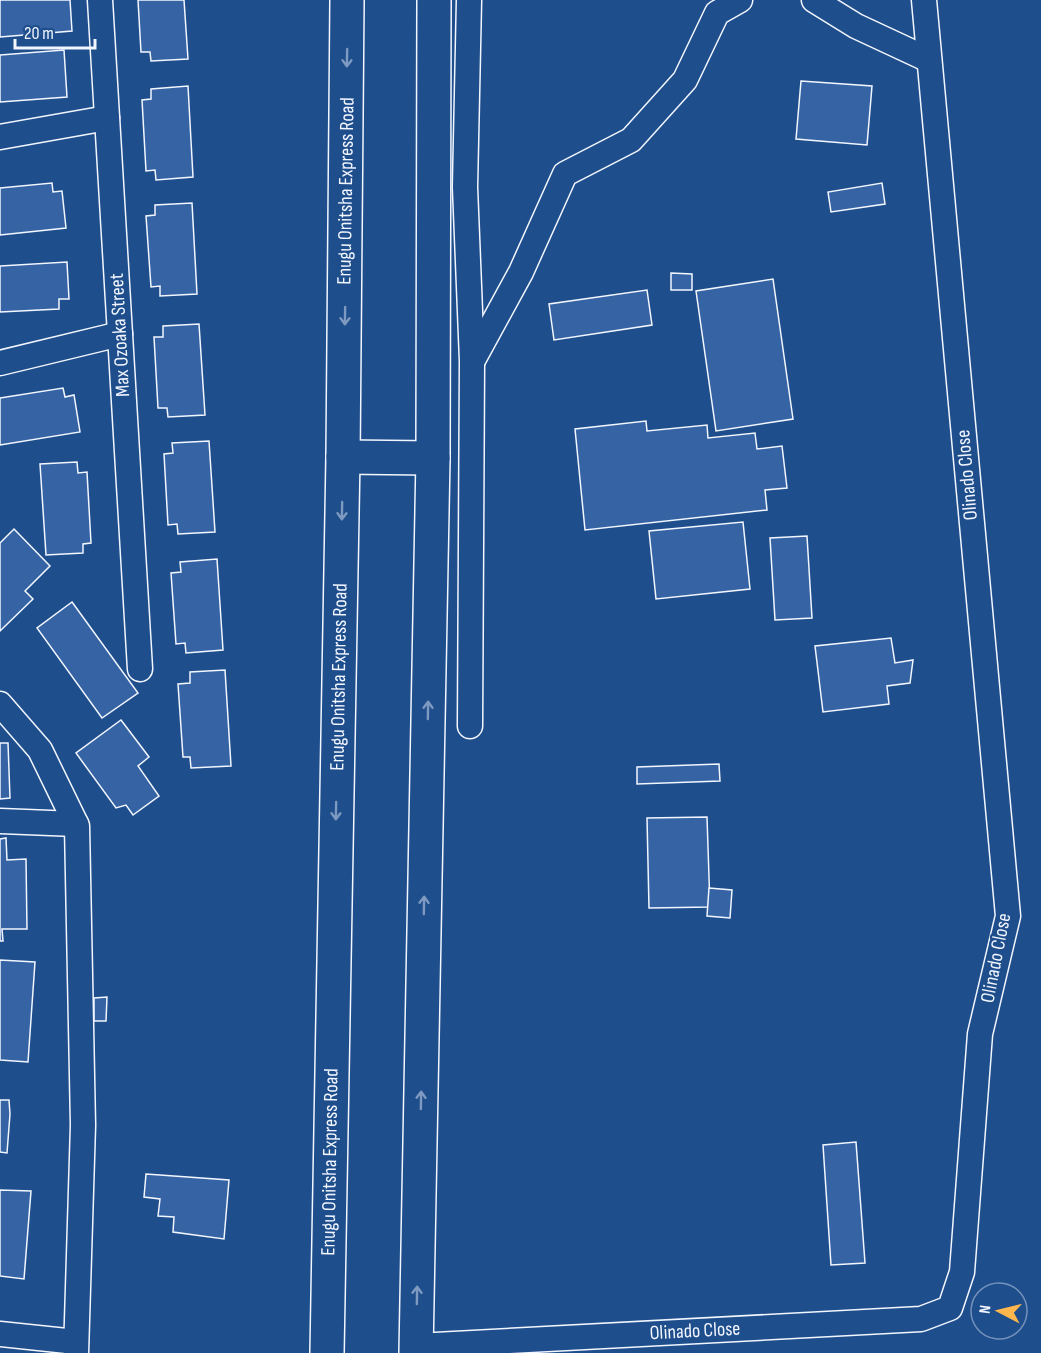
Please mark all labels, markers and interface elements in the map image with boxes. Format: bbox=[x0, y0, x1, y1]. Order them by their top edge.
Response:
scale bar bbox=[15, 12, 94, 50]
text: 20 m bbox=[24, 23, 54, 44]
one-way arrow bbox=[341, 48, 353, 68]
street label: Enugu Onitsha Express Road bbox=[332, 97, 360, 285]
street label: Max Ozoaka Street bbox=[105, 273, 135, 397]
one-way arrow bbox=[339, 306, 350, 326]
street label: Olinado Close bbox=[951, 429, 983, 521]
one-way arrow bbox=[336, 501, 348, 521]
street label: Enugu Onitsha Express Road bbox=[325, 583, 353, 771]
one-way arrow bbox=[422, 700, 434, 720]
one-way arrow bbox=[330, 801, 342, 821]
one-way arrow bbox=[419, 895, 430, 915]
street label: Olinado Close bbox=[976, 911, 1016, 1005]
street label: Enugu Onitsha Express Road bbox=[316, 1068, 344, 1256]
one-way arrow bbox=[415, 1090, 427, 1110]
north arrow bbox=[969, 1281, 1029, 1341]
one-way arrow bbox=[411, 1285, 423, 1305]
text: N bbox=[976, 1304, 996, 1315]
street label: Olinado Close bbox=[649, 1317, 741, 1345]

